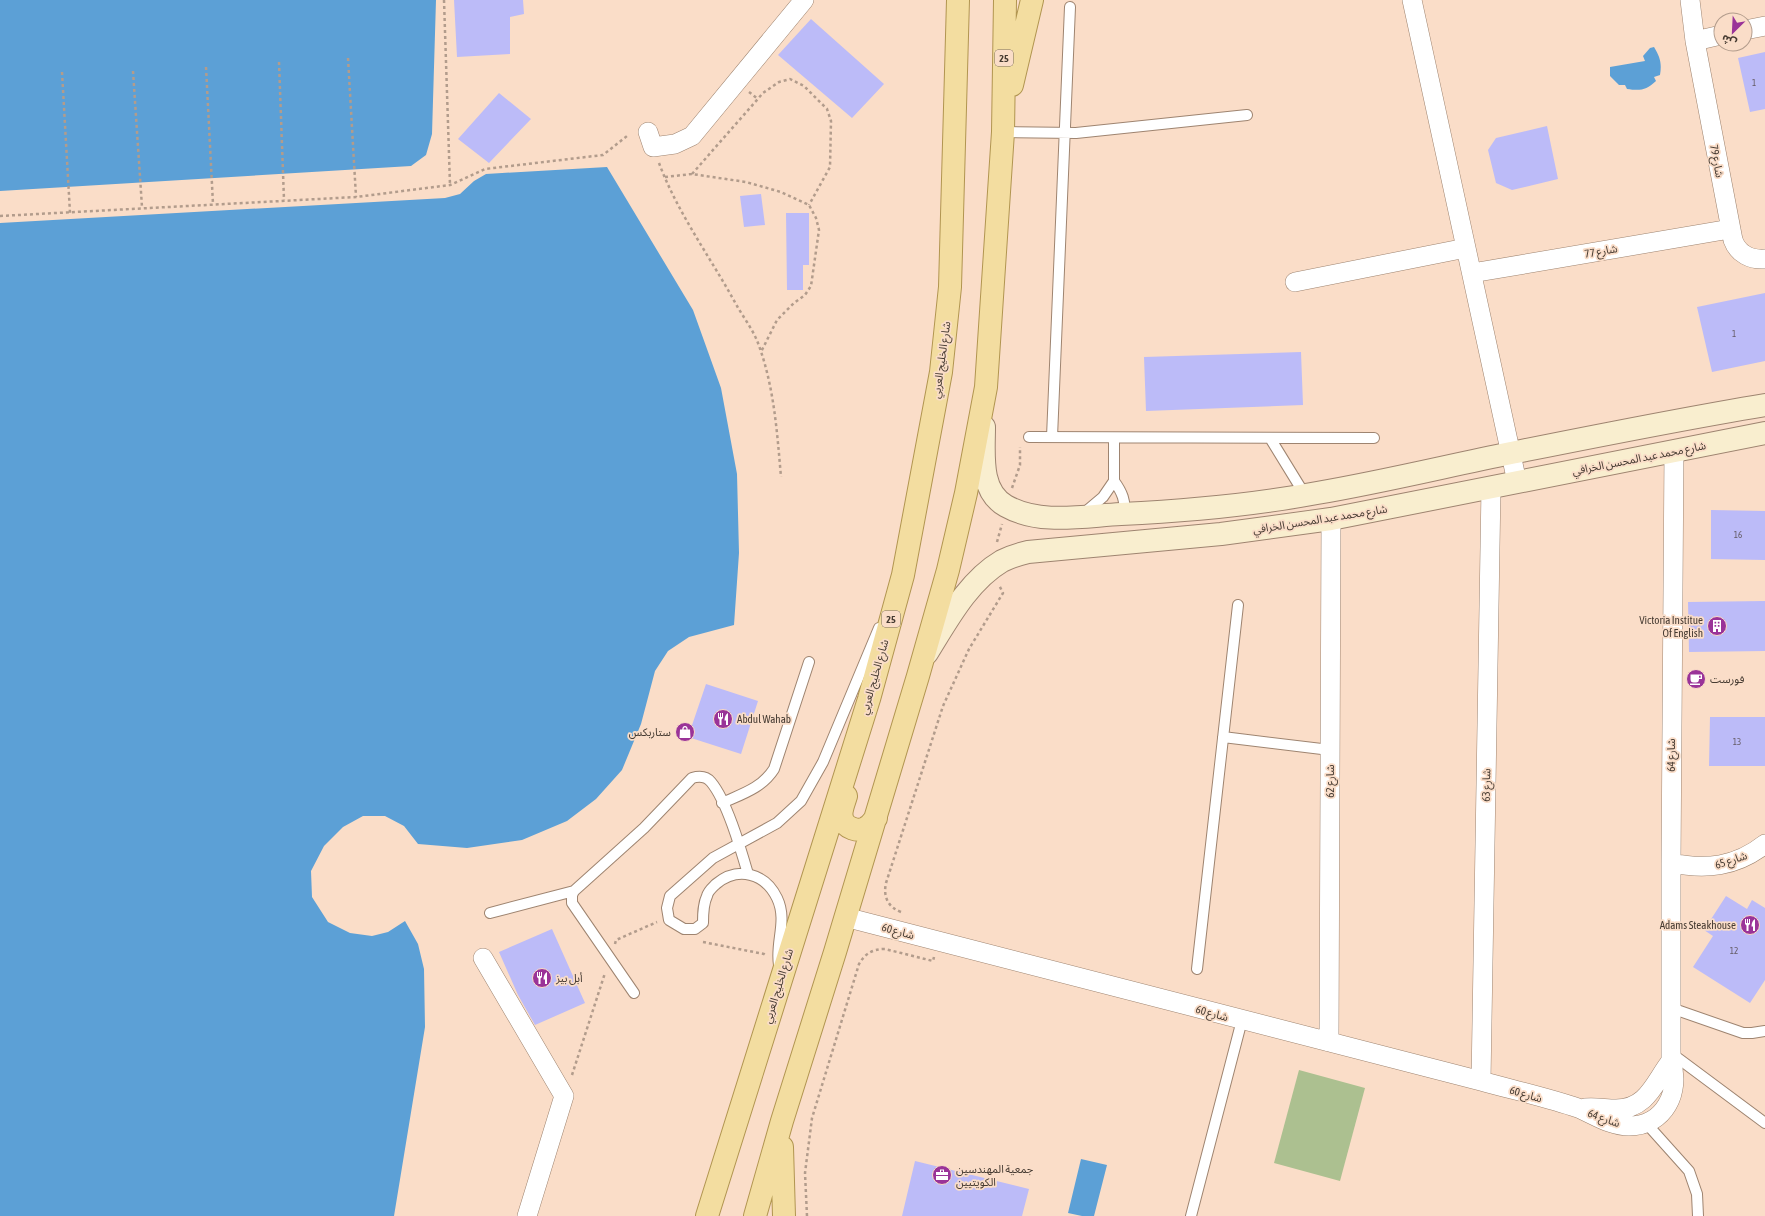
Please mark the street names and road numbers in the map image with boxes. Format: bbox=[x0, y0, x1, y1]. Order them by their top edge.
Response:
road number: 25 bbox=[995, 50, 1013, 66]
street label: شارع 79 bbox=[1706, 144, 1726, 179]
street label: شارع 77 bbox=[1584, 242, 1619, 262]
street label: شارع الخليج العربي bbox=[930, 320, 956, 400]
street label: شارع محمد عبد المحسن الخرافي bbox=[1571, 439, 1708, 480]
street label: شارع محمد عبد المحسن الخرافي bbox=[1252, 502, 1389, 539]
road number: 25 bbox=[882, 611, 900, 627]
street label: شارع الخليج العربي bbox=[858, 638, 894, 717]
street label: شارع 64 bbox=[1665, 738, 1679, 772]
street label: شارع 62 bbox=[1324, 764, 1338, 798]
street label: شارع 63 bbox=[1480, 768, 1494, 802]
street label: شارع 65 bbox=[1713, 849, 1750, 873]
street label: شارع 60 bbox=[880, 921, 916, 943]
street label: شارع الخليج العربي bbox=[761, 947, 799, 1026]
street label: شارع 60 bbox=[1194, 1003, 1230, 1025]
street label: شارع 60 bbox=[1508, 1084, 1544, 1106]
street label: شارع 64 bbox=[1586, 1107, 1622, 1131]

